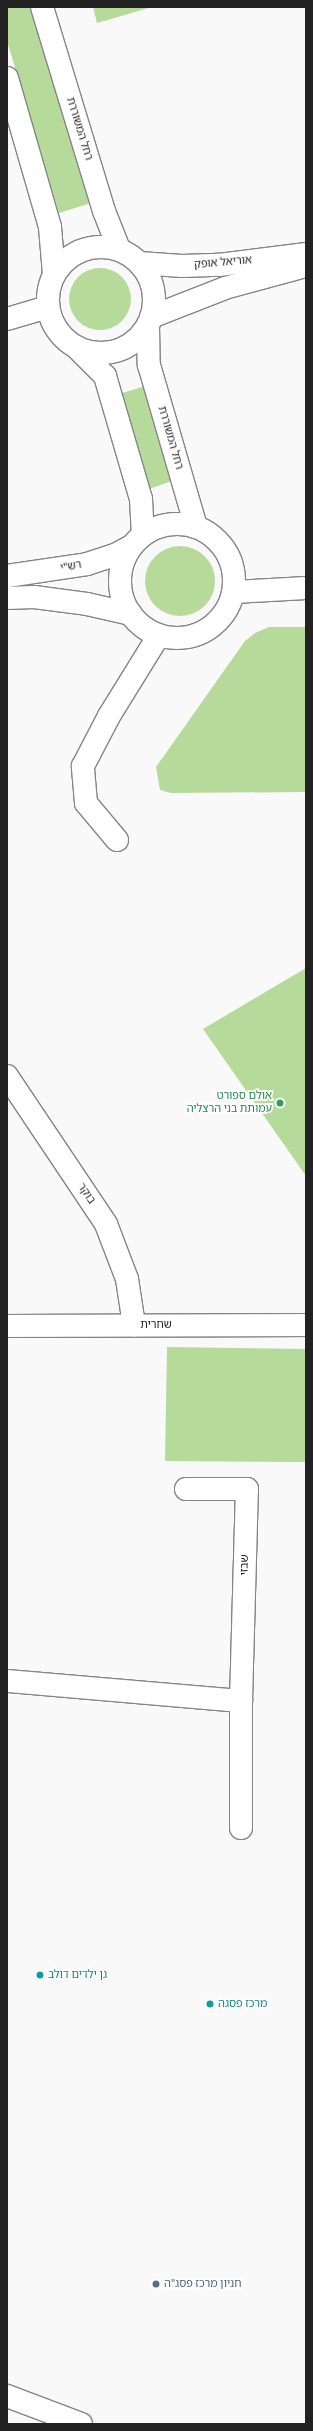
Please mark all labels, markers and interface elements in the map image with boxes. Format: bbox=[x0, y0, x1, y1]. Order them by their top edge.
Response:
street label: רחל המשוררת bbox=[63, 96, 95, 162]
street label: אוריאל אופק bbox=[194, 254, 252, 272]
street label: רחל המשוררת bbox=[155, 405, 185, 471]
street label: רש"י bbox=[59, 559, 83, 575]
place label: אולם ספורט עמותת בני הרצליה bbox=[187, 1090, 272, 1116]
marker: אולם ספורט עמותת בני הרצליה bbox=[275, 1098, 285, 1108]
street label: בוקר bbox=[74, 1181, 98, 1207]
street label: שחרית bbox=[140, 1318, 172, 1332]
street label: שבזי bbox=[238, 1554, 252, 1576]
place label: גן ילדים דולב bbox=[48, 1968, 107, 1982]
marker: גן ילדים דולב bbox=[35, 1970, 45, 1980]
place label: מרכז פסגה bbox=[218, 1997, 267, 2011]
marker: מרכז פסגה bbox=[205, 1999, 215, 2009]
place label: חניון מרכז פסג"ה bbox=[164, 2277, 242, 2291]
marker: חניון מרכז פסג"ה bbox=[151, 2279, 161, 2289]

